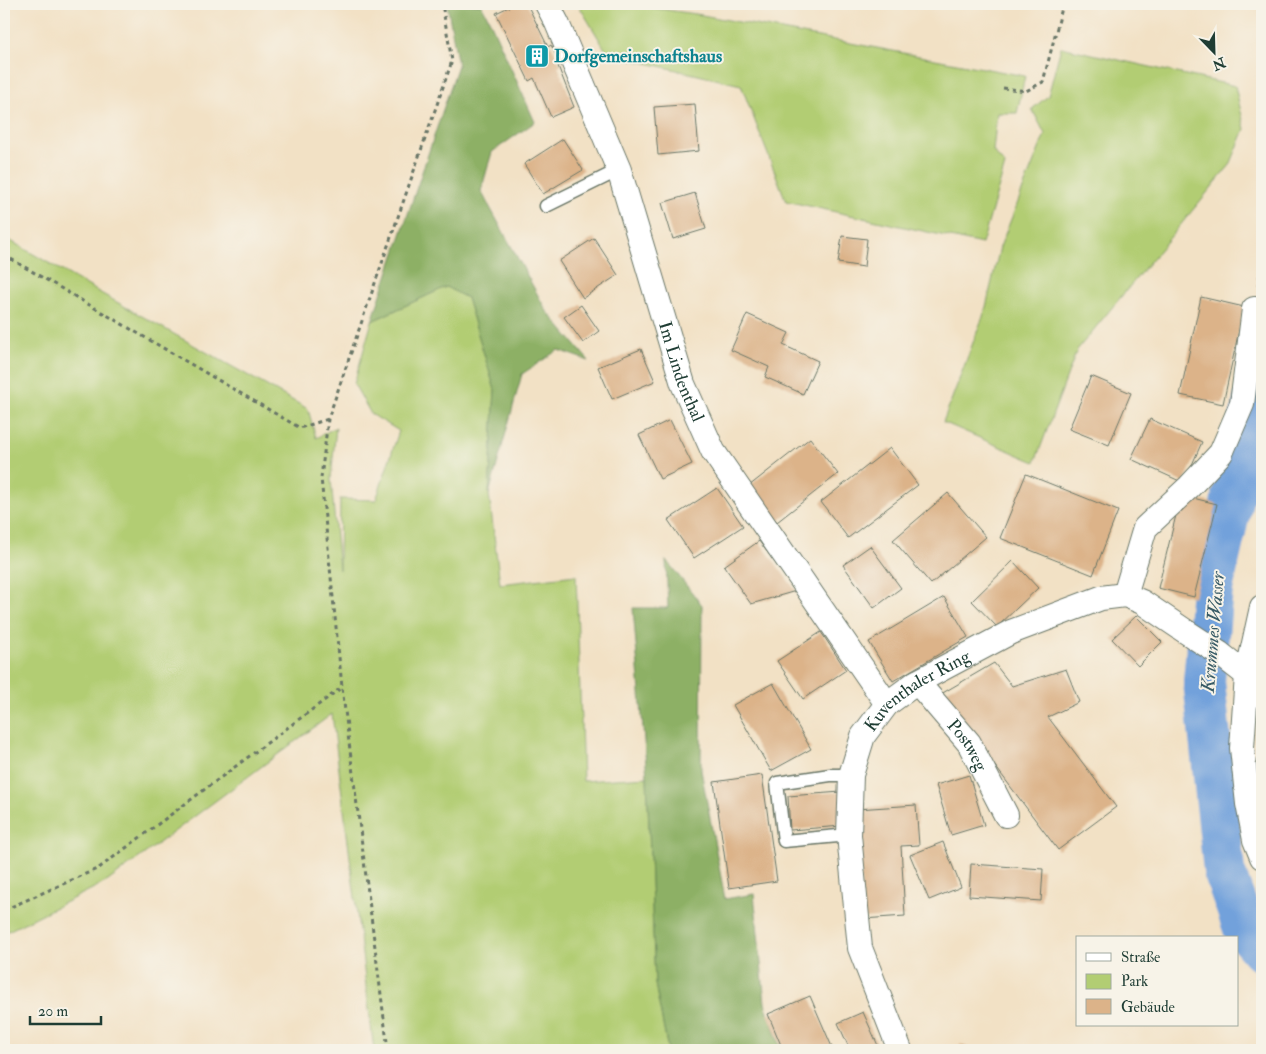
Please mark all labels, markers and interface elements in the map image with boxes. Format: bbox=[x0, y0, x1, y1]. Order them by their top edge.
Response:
north arrow bbox=[1188, 28, 1238, 78]
building icon: Dorfgemeinschaftshaus bbox=[524, 43, 550, 69]
place label: Dorfgemeinschaftshaus bbox=[554, 45, 722, 68]
text: N bbox=[1209, 53, 1229, 74]
street label: Im Lindenthal bbox=[653, 319, 710, 426]
water label: Krummes Wasser bbox=[1196, 570, 1230, 694]
street label: Kuventhaler Ring bbox=[859, 644, 975, 736]
street label: Postweg bbox=[942, 714, 993, 776]
legend bbox=[1076, 936, 1238, 1026]
text: Straße bbox=[1121, 948, 1160, 967]
text: Park bbox=[1121, 972, 1148, 991]
scale bar bbox=[30, 994, 101, 1026]
text: Gebäude bbox=[1121, 998, 1175, 1017]
text: 20 m bbox=[38, 1002, 68, 1021]

